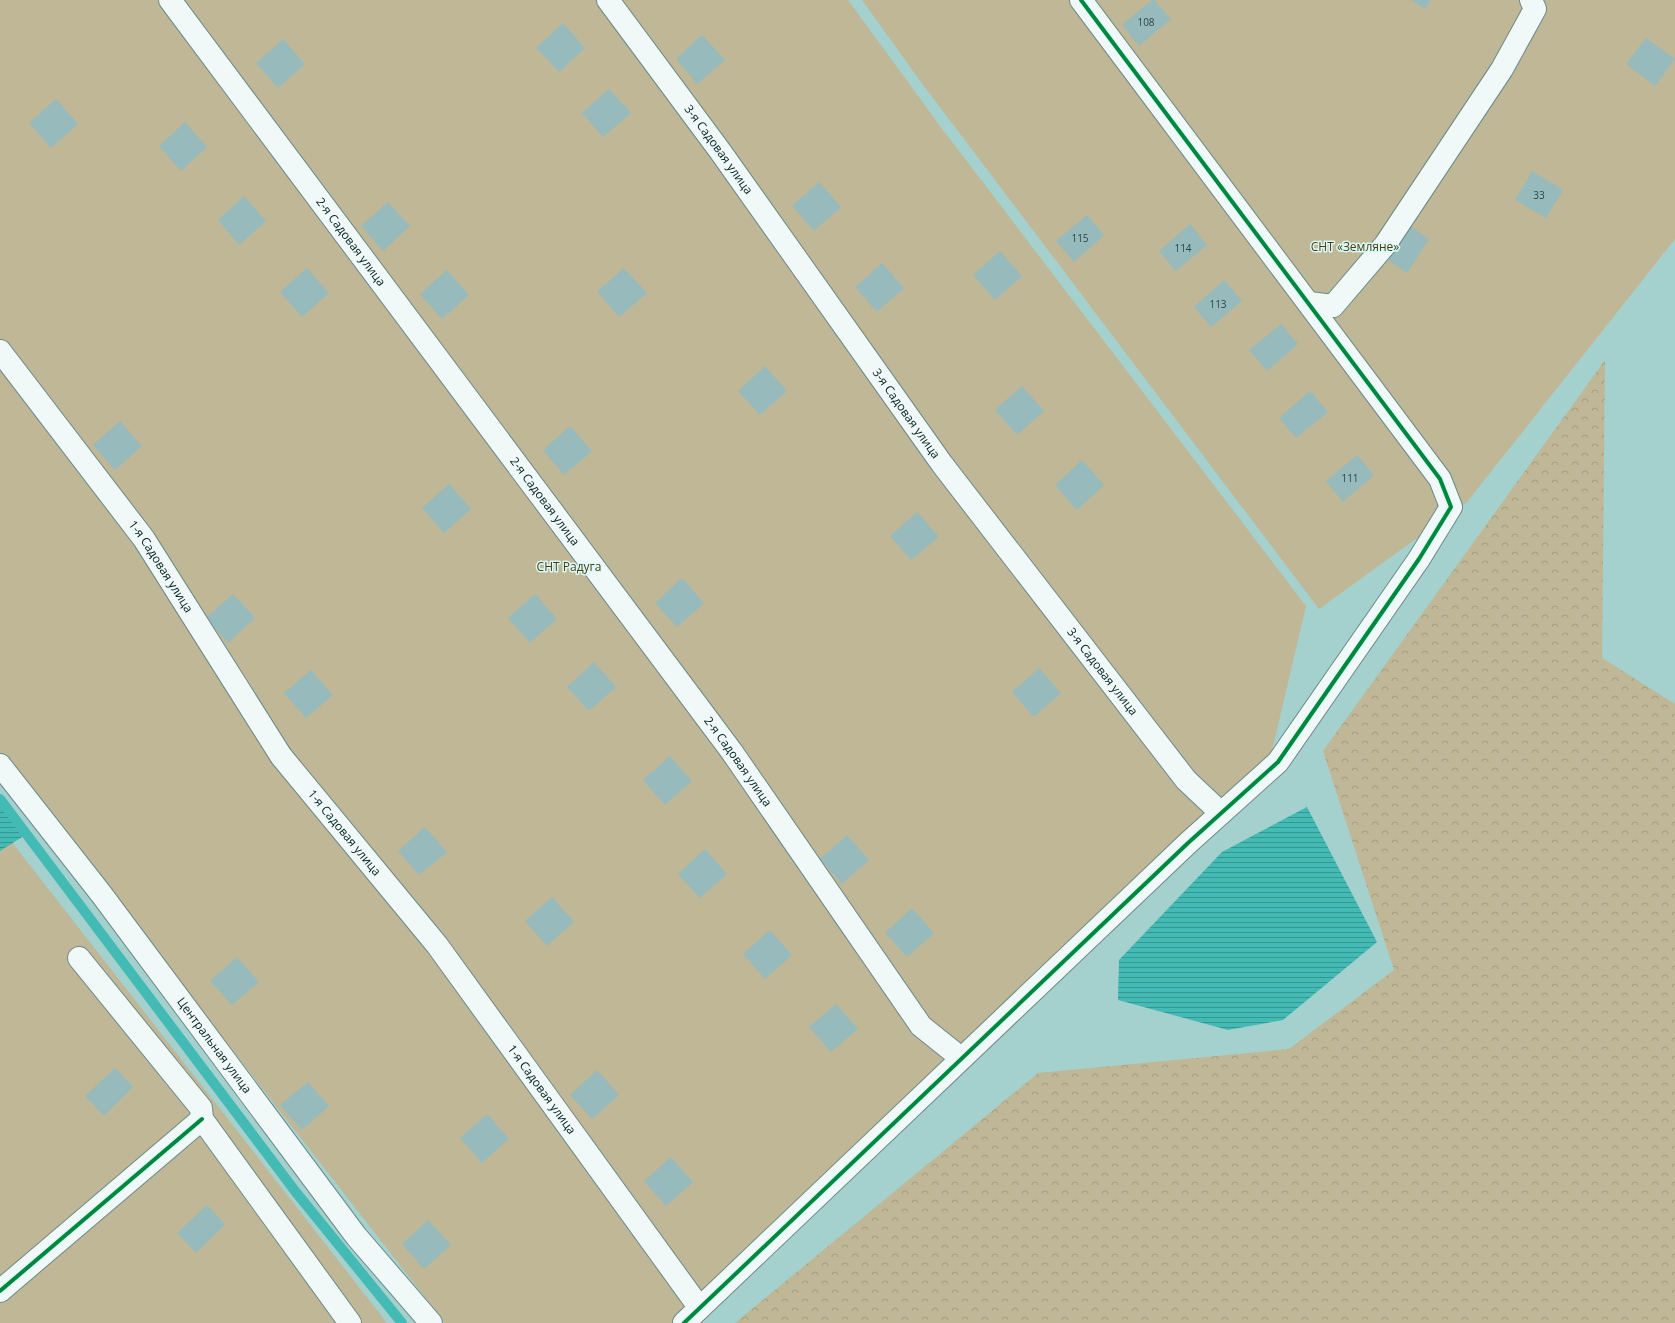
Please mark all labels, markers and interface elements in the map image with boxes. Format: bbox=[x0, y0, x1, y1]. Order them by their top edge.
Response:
house number: 108 bbox=[1137, 15, 1155, 29]
street label: 3-я Садовая улица bbox=[681, 101, 757, 198]
house number: 33 bbox=[1533, 188, 1545, 202]
street label: 2-я Садовая улица bbox=[312, 194, 390, 290]
house number: 115 bbox=[1071, 231, 1089, 245]
park label: СНТ «Земляне» bbox=[1311, 238, 1399, 255]
house number: 114 bbox=[1174, 241, 1192, 255]
house number: 113 bbox=[1209, 297, 1227, 311]
street label: 3-я Садовая улица bbox=[869, 365, 945, 462]
street label: 2-я Садовая улица bbox=[506, 453, 584, 549]
house number: 111 bbox=[1341, 471, 1359, 485]
street label: 1-я Садовая улица bbox=[125, 517, 197, 616]
park label: СНТ Радуга bbox=[537, 558, 601, 575]
street label: 3-я Садовая улица bbox=[1063, 624, 1142, 719]
street label: 2-я Садовая улица bbox=[700, 713, 776, 810]
street label: 1-я Садовая улица bbox=[304, 786, 385, 879]
street label: Центральная улица bbox=[173, 994, 256, 1097]
street label: 1-я Садовая улица bbox=[504, 1041, 580, 1138]

